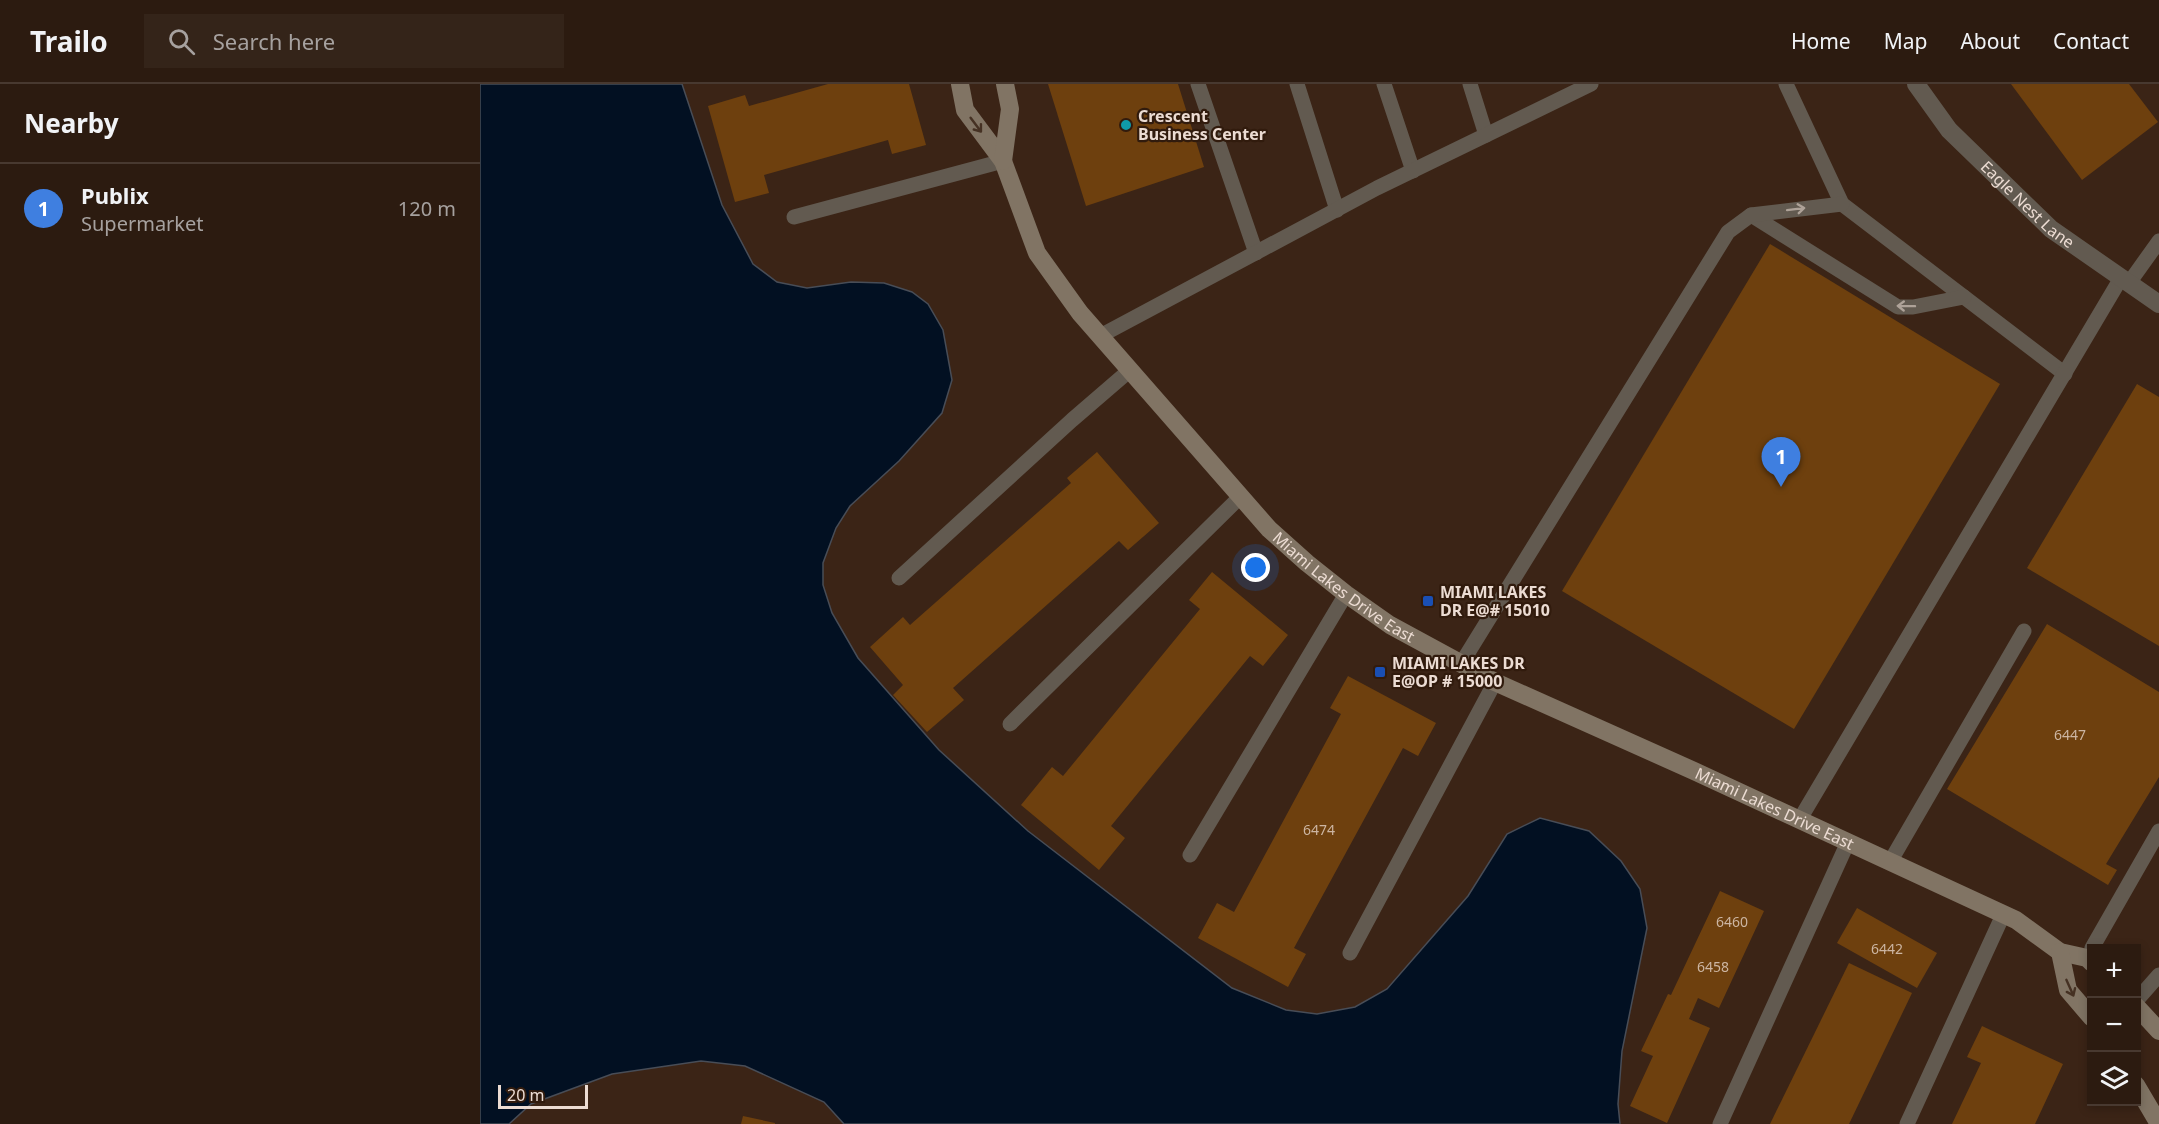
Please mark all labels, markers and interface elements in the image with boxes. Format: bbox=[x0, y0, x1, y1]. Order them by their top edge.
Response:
search box bbox=[144, 14, 564, 68]
text: Trailo bbox=[30, 22, 108, 60]
icon: search bbox=[165, 25, 198, 58]
text: Search here bbox=[213, 26, 335, 56]
text: Home bbox=[1791, 27, 1851, 55]
text: Map bbox=[1884, 27, 1927, 55]
text: About bbox=[1960, 27, 2020, 55]
text: Contact bbox=[2053, 27, 2129, 55]
text: Nearby bbox=[24, 105, 119, 141]
place label: Crescent Business Center bbox=[1138, 105, 1266, 145]
one-way arrow bbox=[970, 117, 982, 133]
marker: Crescent Business Center bbox=[1119, 118, 1133, 132]
street label: Eagle Nest Lane bbox=[1976, 156, 2079, 253]
text: Publix bbox=[81, 180, 149, 210]
text: 1 bbox=[38, 195, 49, 222]
text: 120 m bbox=[398, 195, 456, 222]
one-way arrow bbox=[1786, 203, 1806, 214]
text: Supermarket bbox=[81, 210, 204, 237]
one-way arrow bbox=[1897, 301, 1917, 312]
pin: 1 bbox=[1762, 438, 1800, 487]
street label: Miami Lakes Drive East bbox=[1268, 527, 1419, 648]
your location bbox=[1241, 553, 1270, 582]
place label: MIAMI LAKES DR E@# 15010 bbox=[1440, 581, 1550, 621]
marker: MIAMI LAKES DR E@# 15010 bbox=[1421, 594, 1435, 608]
place label: MIAMI LAKES DR E@OP # 15000 bbox=[1392, 652, 1525, 692]
marker: MIAMI LAKES DR E@OP # 15000 bbox=[1373, 665, 1387, 679]
house number: 6447 bbox=[2054, 725, 2086, 744]
street label: Miami Lakes Drive East bbox=[1692, 762, 1858, 855]
house number: 6474 bbox=[1303, 820, 1335, 839]
house number: 6460 bbox=[1716, 912, 1748, 931]
house number: 6442 bbox=[1871, 939, 1903, 958]
map controls bbox=[2087, 944, 2141, 1106]
button: + bbox=[2087, 944, 2141, 998]
house number: 6458 bbox=[1697, 957, 1729, 976]
one-way arrow bbox=[2065, 978, 2076, 996]
button: − bbox=[2087, 998, 2141, 1052]
button: layers bbox=[2087, 1052, 2141, 1106]
scale bar bbox=[498, 1082, 588, 1110]
text: 20 m bbox=[507, 1084, 544, 1106]

